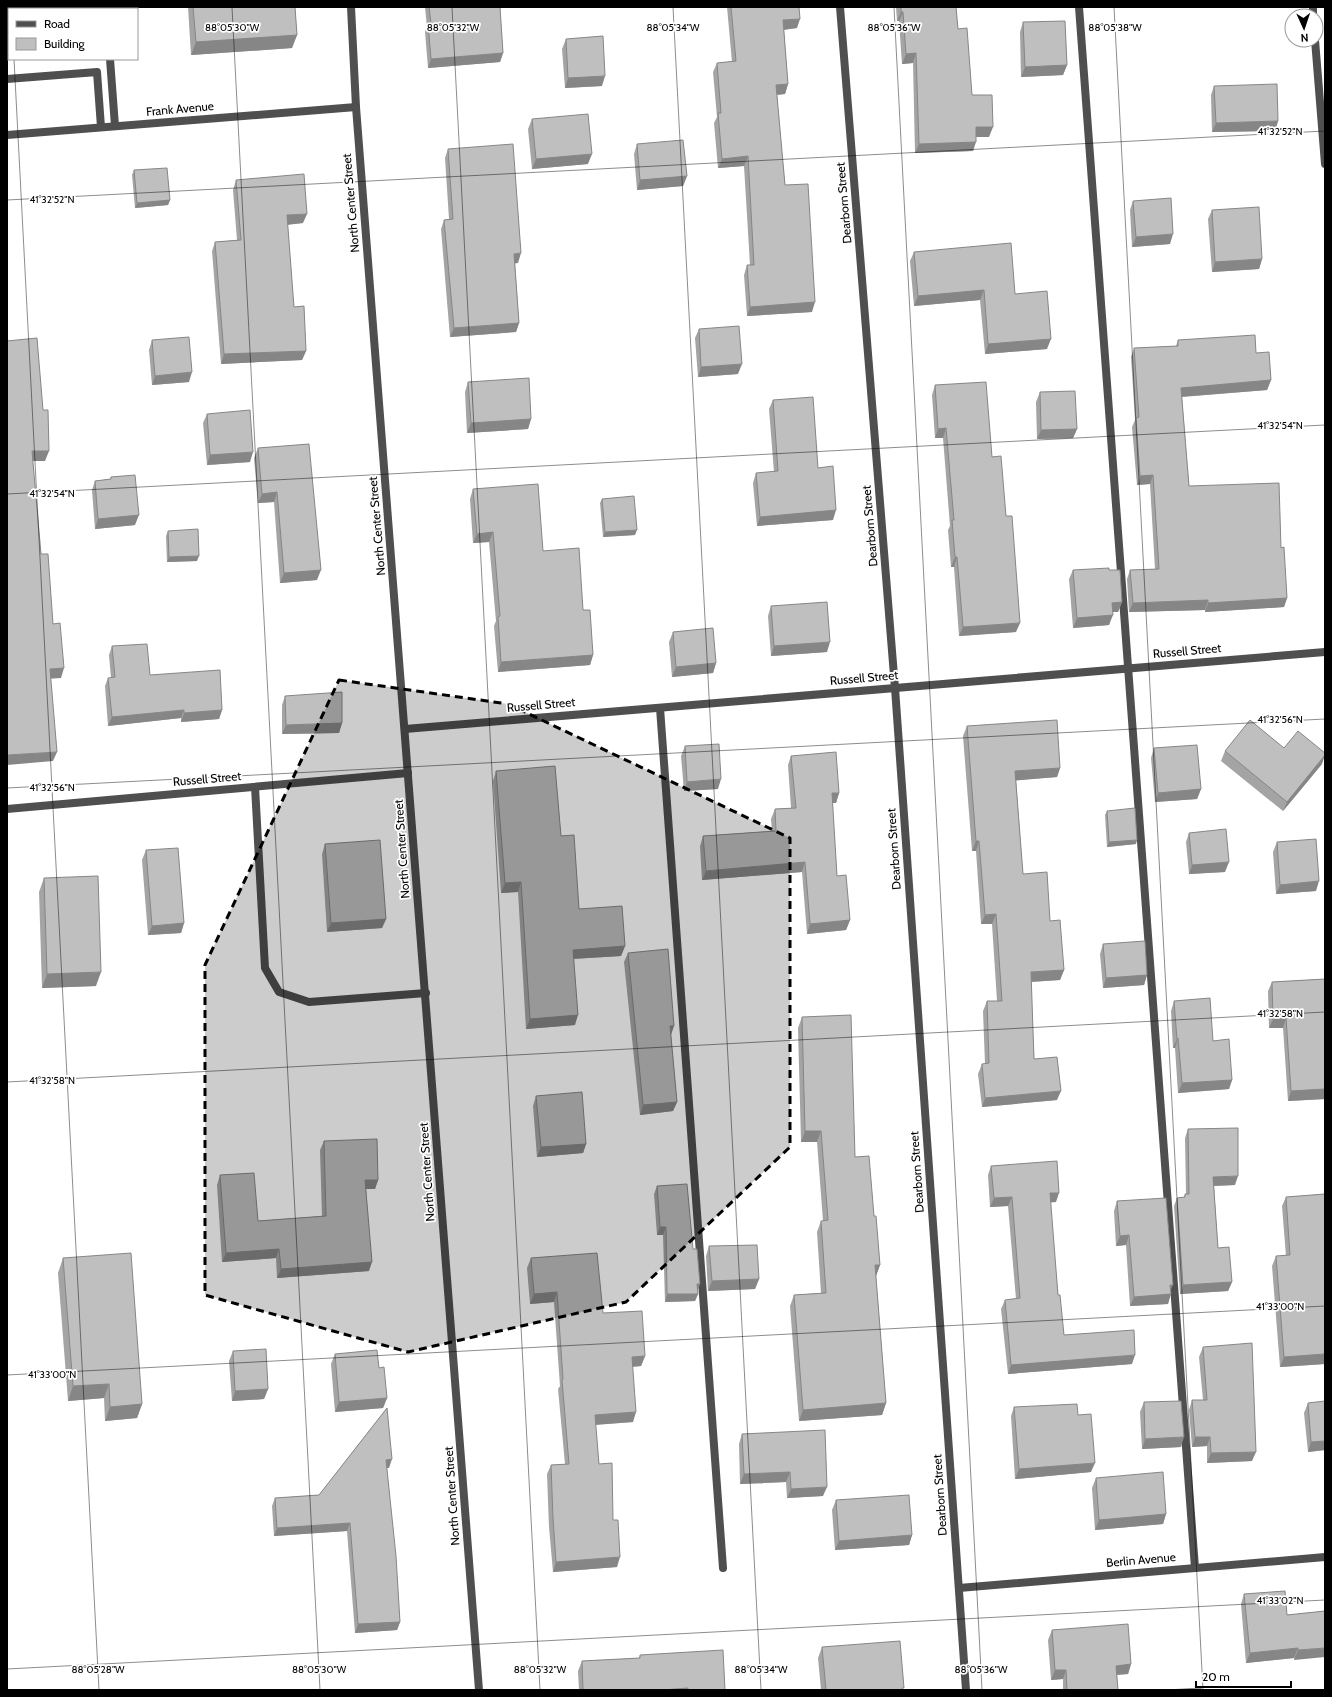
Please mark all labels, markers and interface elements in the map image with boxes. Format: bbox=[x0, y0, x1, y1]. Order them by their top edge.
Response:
legend bbox=[8, 8, 138, 60]
north arrow bbox=[1284, 8, 1324, 48]
text: Road bbox=[44, 16, 70, 31]
text: 88°05'30"W bbox=[205, 21, 260, 34]
text: 88°05'32"W bbox=[427, 21, 480, 34]
text: 88°05'34"W bbox=[647, 21, 700, 34]
text: 88°05'36"W bbox=[868, 21, 921, 34]
text: 88°05'38"W bbox=[1088, 21, 1142, 34]
text: N bbox=[1300, 31, 1309, 45]
text: Building bbox=[44, 36, 86, 51]
street label: Frank Avenue bbox=[145, 98, 215, 119]
text: 41°32'52"N bbox=[1257, 125, 1303, 138]
street label: North Center Street bbox=[339, 153, 362, 253]
street label: Dearborn Street bbox=[832, 162, 855, 244]
text: 41°32'52"N bbox=[29, 193, 75, 206]
text: 41°32'54"N bbox=[1257, 419, 1303, 432]
street label: North Center Street bbox=[365, 476, 388, 576]
street label: Dearborn Street bbox=[858, 485, 881, 567]
text: 41°32'54"N bbox=[29, 487, 75, 500]
street label: Russell Street bbox=[1152, 640, 1222, 661]
street label: Russell Street bbox=[829, 667, 899, 688]
street label: Russell Street bbox=[506, 694, 576, 715]
text: 41°32'56"N bbox=[1257, 713, 1303, 726]
street label: Russell Street bbox=[172, 768, 242, 789]
text: 41°32'56"N bbox=[29, 781, 75, 794]
street label: North Center Street bbox=[391, 799, 412, 899]
street label: Dearborn Street bbox=[883, 808, 904, 890]
text: 41°32'58"N bbox=[1257, 1007, 1303, 1020]
text: 41°32'58"N bbox=[29, 1074, 75, 1087]
street label: North Center Street bbox=[416, 1122, 437, 1222]
street label: Dearborn Street bbox=[906, 1131, 927, 1213]
text: 41°33'00"N bbox=[1256, 1300, 1304, 1313]
text: 41°33'00"N bbox=[28, 1368, 76, 1381]
street label: North Center Street bbox=[441, 1446, 462, 1546]
street label: Dearborn Street bbox=[929, 1454, 950, 1536]
street label: Berlin Avenue bbox=[1105, 1549, 1176, 1570]
text: 41°33'02"N bbox=[1257, 1594, 1303, 1607]
text: 88°05'28"W bbox=[71, 1663, 125, 1676]
text: 88°05'30"W bbox=[292, 1663, 347, 1676]
text: 88°05'32"W bbox=[514, 1663, 567, 1676]
text: 88°05'34"W bbox=[735, 1663, 788, 1676]
text: 88°05'36"W bbox=[955, 1663, 1008, 1676]
scale bar bbox=[1196, 1663, 1291, 1689]
text: 20 m bbox=[1202, 1669, 1230, 1684]

